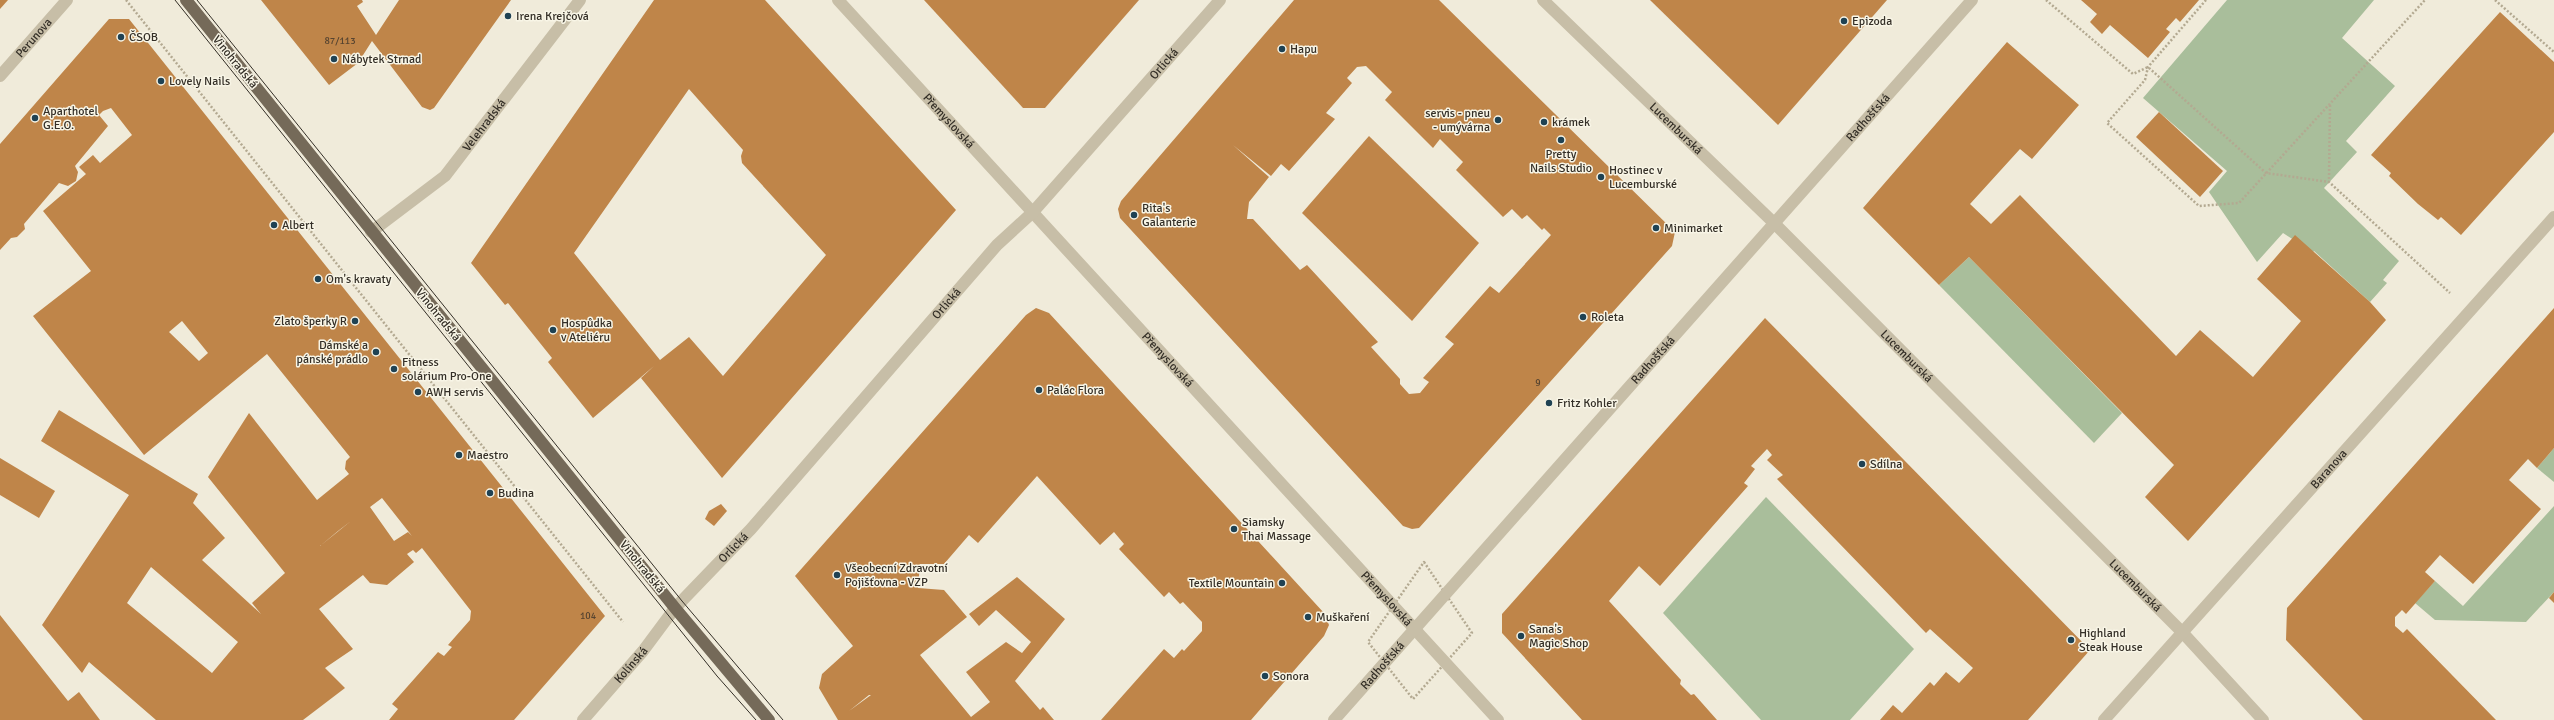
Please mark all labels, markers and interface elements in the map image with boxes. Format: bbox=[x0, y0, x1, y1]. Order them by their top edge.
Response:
place label: Irena Krejčová bbox=[516, 9, 589, 24]
marker: Irena Krejčová bbox=[503, 11, 513, 21]
place label: Epizoda bbox=[1852, 14, 1892, 29]
street label: Perunova bbox=[12, 15, 55, 61]
marker: Epizoda bbox=[1839, 16, 1849, 26]
place label: ČSOB bbox=[129, 30, 158, 45]
marker: ČSOB bbox=[116, 32, 126, 42]
street label: Vinohradská bbox=[209, 33, 261, 91]
house number: 87/113 bbox=[324, 35, 356, 47]
place label: Hapu bbox=[1290, 42, 1317, 57]
marker: Hapu bbox=[1277, 44, 1287, 54]
street label: Orlická bbox=[1146, 45, 1182, 82]
place label: Nábytek Strnad bbox=[342, 52, 421, 67]
marker: Nábytek Strnad bbox=[329, 54, 339, 64]
place label: Lovely Nails bbox=[169, 74, 230, 89]
marker: Lovely Nails bbox=[156, 76, 166, 86]
street label: Přemyslovská bbox=[920, 90, 978, 152]
street label: Radhošťská bbox=[1843, 90, 1893, 145]
street label: Velehradská bbox=[459, 96, 509, 154]
street label: Lucemburská bbox=[1646, 99, 1706, 158]
place label: Aparthotel G.E.O. bbox=[43, 104, 98, 133]
place label: servis - pneu - umývárna bbox=[1425, 106, 1490, 135]
marker: Aparthotel G.E.O. bbox=[30, 113, 40, 123]
marker: servis - pneu - umývárna bbox=[1493, 115, 1503, 125]
place label: krámek bbox=[1552, 115, 1590, 130]
marker: krámek bbox=[1539, 117, 1549, 127]
marker: Pretty Nails Studio bbox=[1556, 135, 1566, 145]
place label: Pretty Nails Studio bbox=[1530, 147, 1592, 176]
place label: Hostinec v Lucemburské bbox=[1609, 163, 1677, 192]
marker: Hostinec v Lucemburské bbox=[1596, 172, 1606, 182]
place label: Rita's Galanterie bbox=[1142, 201, 1196, 230]
marker: Rita's Galanterie bbox=[1129, 210, 1139, 220]
place label: Albert bbox=[282, 218, 314, 233]
marker: Albert bbox=[269, 220, 279, 230]
place label: Minimarket bbox=[1664, 221, 1723, 236]
marker: Minimarket bbox=[1651, 223, 1661, 233]
place label: Om's kravaty bbox=[326, 272, 392, 287]
marker: Om's kravaty bbox=[313, 274, 323, 284]
street label: Orlická bbox=[929, 285, 964, 322]
street label: Vinohradská bbox=[412, 286, 464, 344]
place label: Roleta bbox=[1591, 310, 1624, 325]
marker: Roleta bbox=[1578, 312, 1588, 322]
place label: Zlato šperky R bbox=[274, 314, 347, 329]
marker: Zlato šperky R bbox=[350, 316, 360, 326]
place label: Hospůdka v Ateliéru bbox=[561, 316, 612, 345]
marker: Hospůdka v Ateliéru bbox=[548, 325, 558, 335]
street label: Lucemburská bbox=[1877, 327, 1936, 386]
street label: Přemyslovská bbox=[1139, 329, 1197, 390]
street label: Radhošťská bbox=[1628, 333, 1678, 387]
place label: Dámské a pánské prádlo bbox=[297, 338, 368, 367]
marker: Dámské a pánské prádlo bbox=[371, 347, 381, 357]
place label: Fitness solárium Pro-One bbox=[402, 355, 491, 384]
marker: Fitness solárium Pro-One bbox=[389, 364, 399, 374]
house number: 9 bbox=[1535, 377, 1541, 389]
place label: Palác Flora bbox=[1047, 383, 1104, 398]
place label: AWH servis bbox=[426, 385, 484, 400]
marker: Palác Flora bbox=[1034, 385, 1044, 395]
marker: AWH servis bbox=[413, 387, 423, 397]
place label: Fritz Kohler bbox=[1557, 396, 1617, 411]
marker: Fritz Kohler bbox=[1544, 398, 1554, 408]
street label: Baranova bbox=[2307, 446, 2350, 492]
place label: Maestro bbox=[467, 448, 509, 463]
marker: Maestro bbox=[454, 450, 464, 460]
place label: Sdílna bbox=[1870, 457, 1902, 472]
marker: Sdílna bbox=[1857, 459, 1867, 469]
place label: Budina bbox=[498, 486, 534, 501]
marker: Budina bbox=[485, 488, 495, 498]
place label: Siamsky Thai Massage bbox=[1242, 515, 1311, 544]
marker: Siamsky Thai Massage bbox=[1229, 524, 1239, 534]
street label: Orlická bbox=[715, 529, 751, 566]
street label: Vinohradská bbox=[616, 538, 668, 596]
street label: Lucemburská bbox=[2106, 556, 2165, 615]
place label: Všeobecní Zdravotní Pojišťovna - VZP bbox=[845, 561, 949, 590]
street label: Přemyslovská bbox=[1358, 568, 1416, 629]
marker: Všeobecní Zdravotní Pojišťovna - VZP bbox=[832, 570, 842, 580]
place label: Textile Mountain bbox=[1189, 576, 1274, 591]
marker: Textile Mountain bbox=[1277, 578, 1287, 588]
house number: 104 bbox=[580, 610, 597, 622]
place label: Muškaření bbox=[1316, 610, 1370, 625]
marker: Muškaření bbox=[1303, 612, 1313, 622]
place label: Sana's Magic Shop bbox=[1529, 622, 1588, 651]
place label: Highland Steak House bbox=[2079, 626, 2143, 655]
marker: Sana's Magic Shop bbox=[1516, 631, 1526, 641]
marker: Highland Steak House bbox=[2066, 635, 2076, 645]
street label: Radhošťská bbox=[1357, 638, 1408, 693]
street label: Kolínská bbox=[611, 644, 651, 686]
place label: Sonora bbox=[1273, 669, 1309, 684]
marker: Sonora bbox=[1260, 671, 1270, 681]

